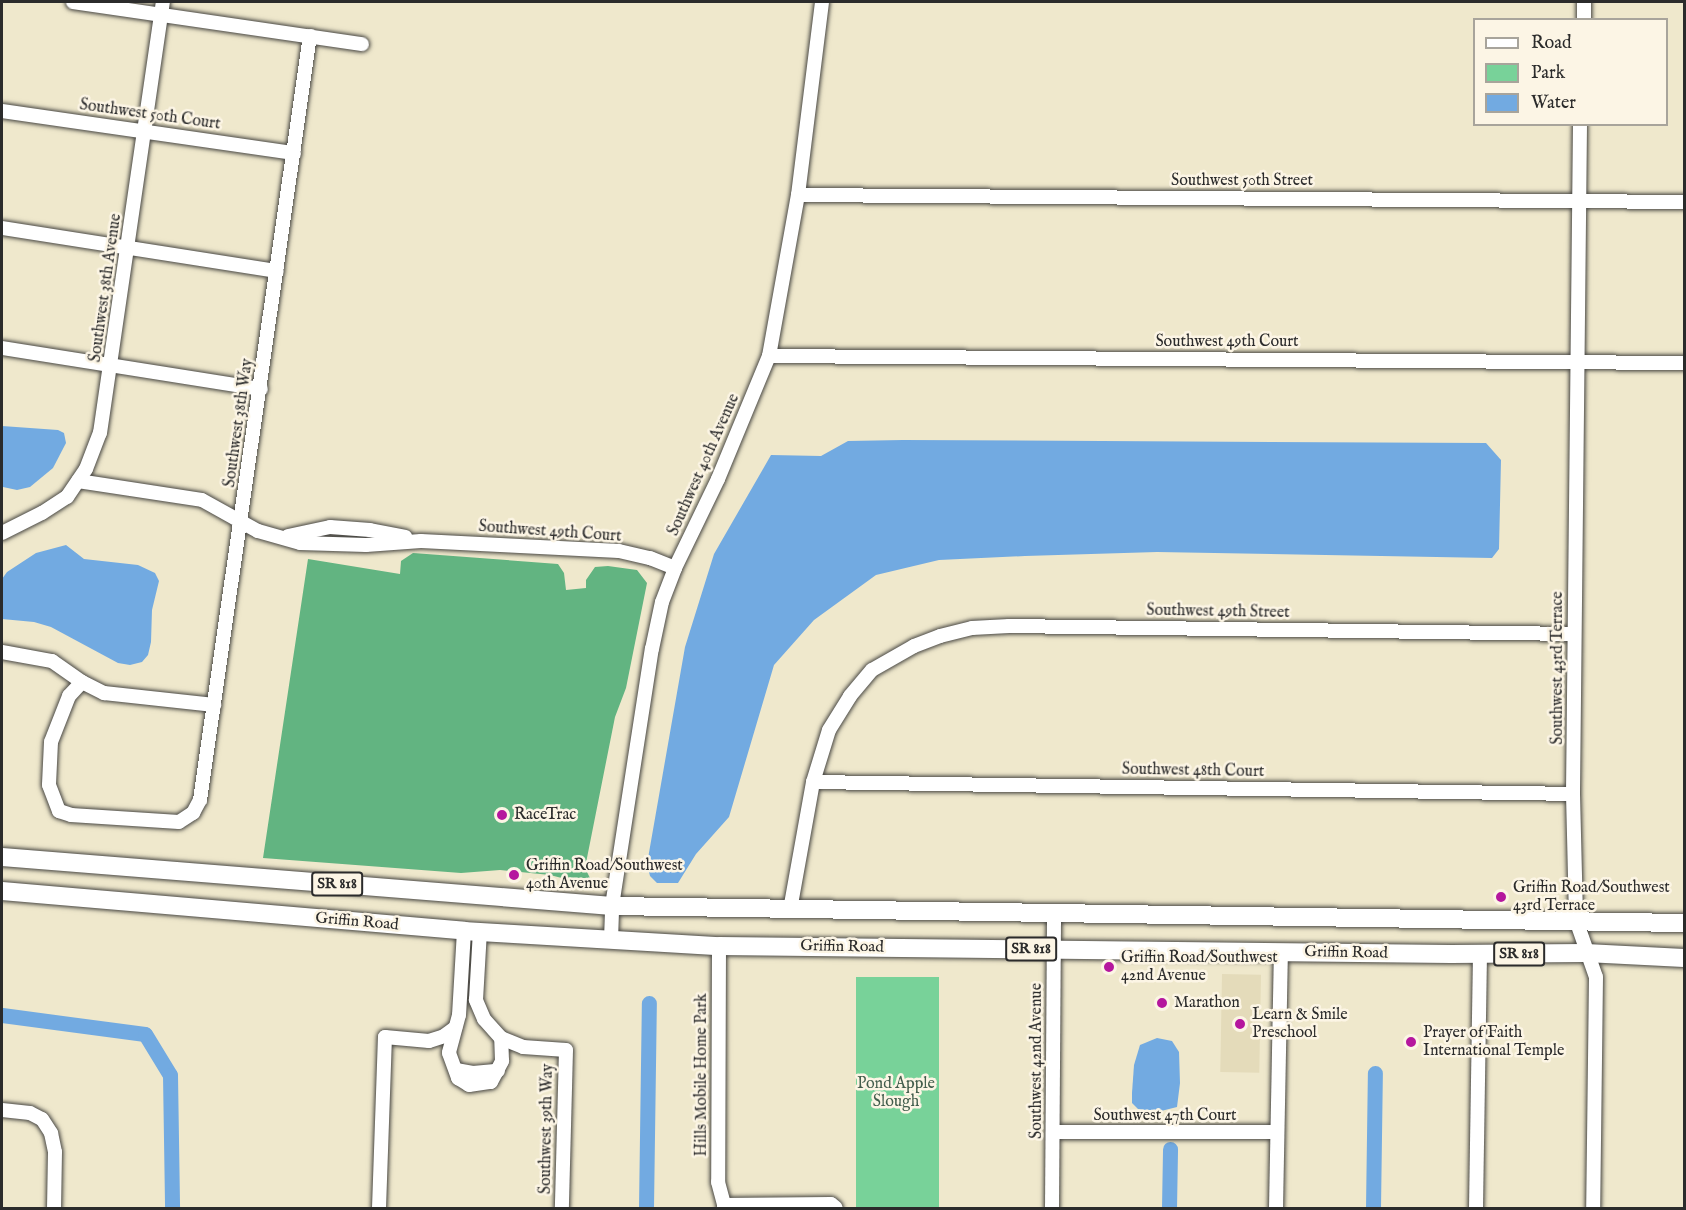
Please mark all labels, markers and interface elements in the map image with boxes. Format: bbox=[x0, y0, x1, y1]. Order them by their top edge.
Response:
legend bbox=[1473, 18, 1668, 126]
text: Road bbox=[1531, 32, 1572, 55]
text: Park bbox=[1531, 62, 1565, 85]
text: Water bbox=[1531, 92, 1576, 115]
street label: Southwest 50th Court bbox=[78, 96, 222, 134]
street label: Southwest 50th Street bbox=[1171, 171, 1313, 191]
street label: Southwest 38th Avenue bbox=[86, 212, 126, 364]
street label: Southwest 49th Court bbox=[1155, 332, 1299, 352]
street label: Southwest 38th Way bbox=[220, 357, 258, 489]
street label: Southwest 40th Avenue bbox=[664, 391, 744, 539]
street label: Southwest 49th Court bbox=[478, 517, 622, 547]
street label: Southwest 43rd Terrace bbox=[1548, 591, 1568, 745]
street label: Southwest 49th Street bbox=[1146, 601, 1290, 623]
street label: Southwest 48th Court bbox=[1122, 760, 1264, 782]
place label: RaceTrac bbox=[514, 805, 576, 825]
marker: RaceTrac bbox=[495, 808, 509, 822]
place label: Griffin Road/Southwest 40th Avenue bbox=[526, 856, 683, 894]
marker: Griffin Road/Southwest 40th Avenue bbox=[507, 868, 521, 882]
road number: SR 818 bbox=[310, 872, 364, 896]
place label: Griffin Road/Southwest 43rd Terrace bbox=[1513, 878, 1670, 916]
marker: Griffin Road/Southwest 43rd Terrace bbox=[1494, 890, 1508, 904]
street label: Griffin Road bbox=[315, 909, 399, 935]
street label: Griffin Road bbox=[800, 937, 884, 957]
road number: SR 818 bbox=[1004, 937, 1058, 961]
road number: SR 818 bbox=[1492, 942, 1546, 966]
street label: Griffin Road bbox=[1304, 943, 1388, 963]
place label: Griffin Road/Southwest 42nd Avenue bbox=[1121, 948, 1278, 986]
marker: Griffin Road/Southwest 42nd Avenue bbox=[1102, 960, 1116, 974]
street label: Southwest 42nd Avenue bbox=[1027, 983, 1047, 1139]
street label: Hills Mobile Home Park bbox=[692, 993, 712, 1156]
place label: Marathon bbox=[1174, 993, 1240, 1013]
marker: Marathon bbox=[1155, 996, 1169, 1010]
place label: Learn & Smile Preschool bbox=[1252, 1005, 1348, 1043]
marker: Learn & Smile Preschool bbox=[1233, 1017, 1247, 1031]
place label: Prayer of Faith International Temple bbox=[1423, 1023, 1564, 1061]
marker: Prayer of Faith International Temple bbox=[1404, 1035, 1418, 1049]
street label: Southwest 39th Way bbox=[536, 1064, 558, 1194]
park label: Pond Apple Slough bbox=[857, 1074, 935, 1112]
street label: Southwest 47th Court bbox=[1093, 1106, 1237, 1126]

